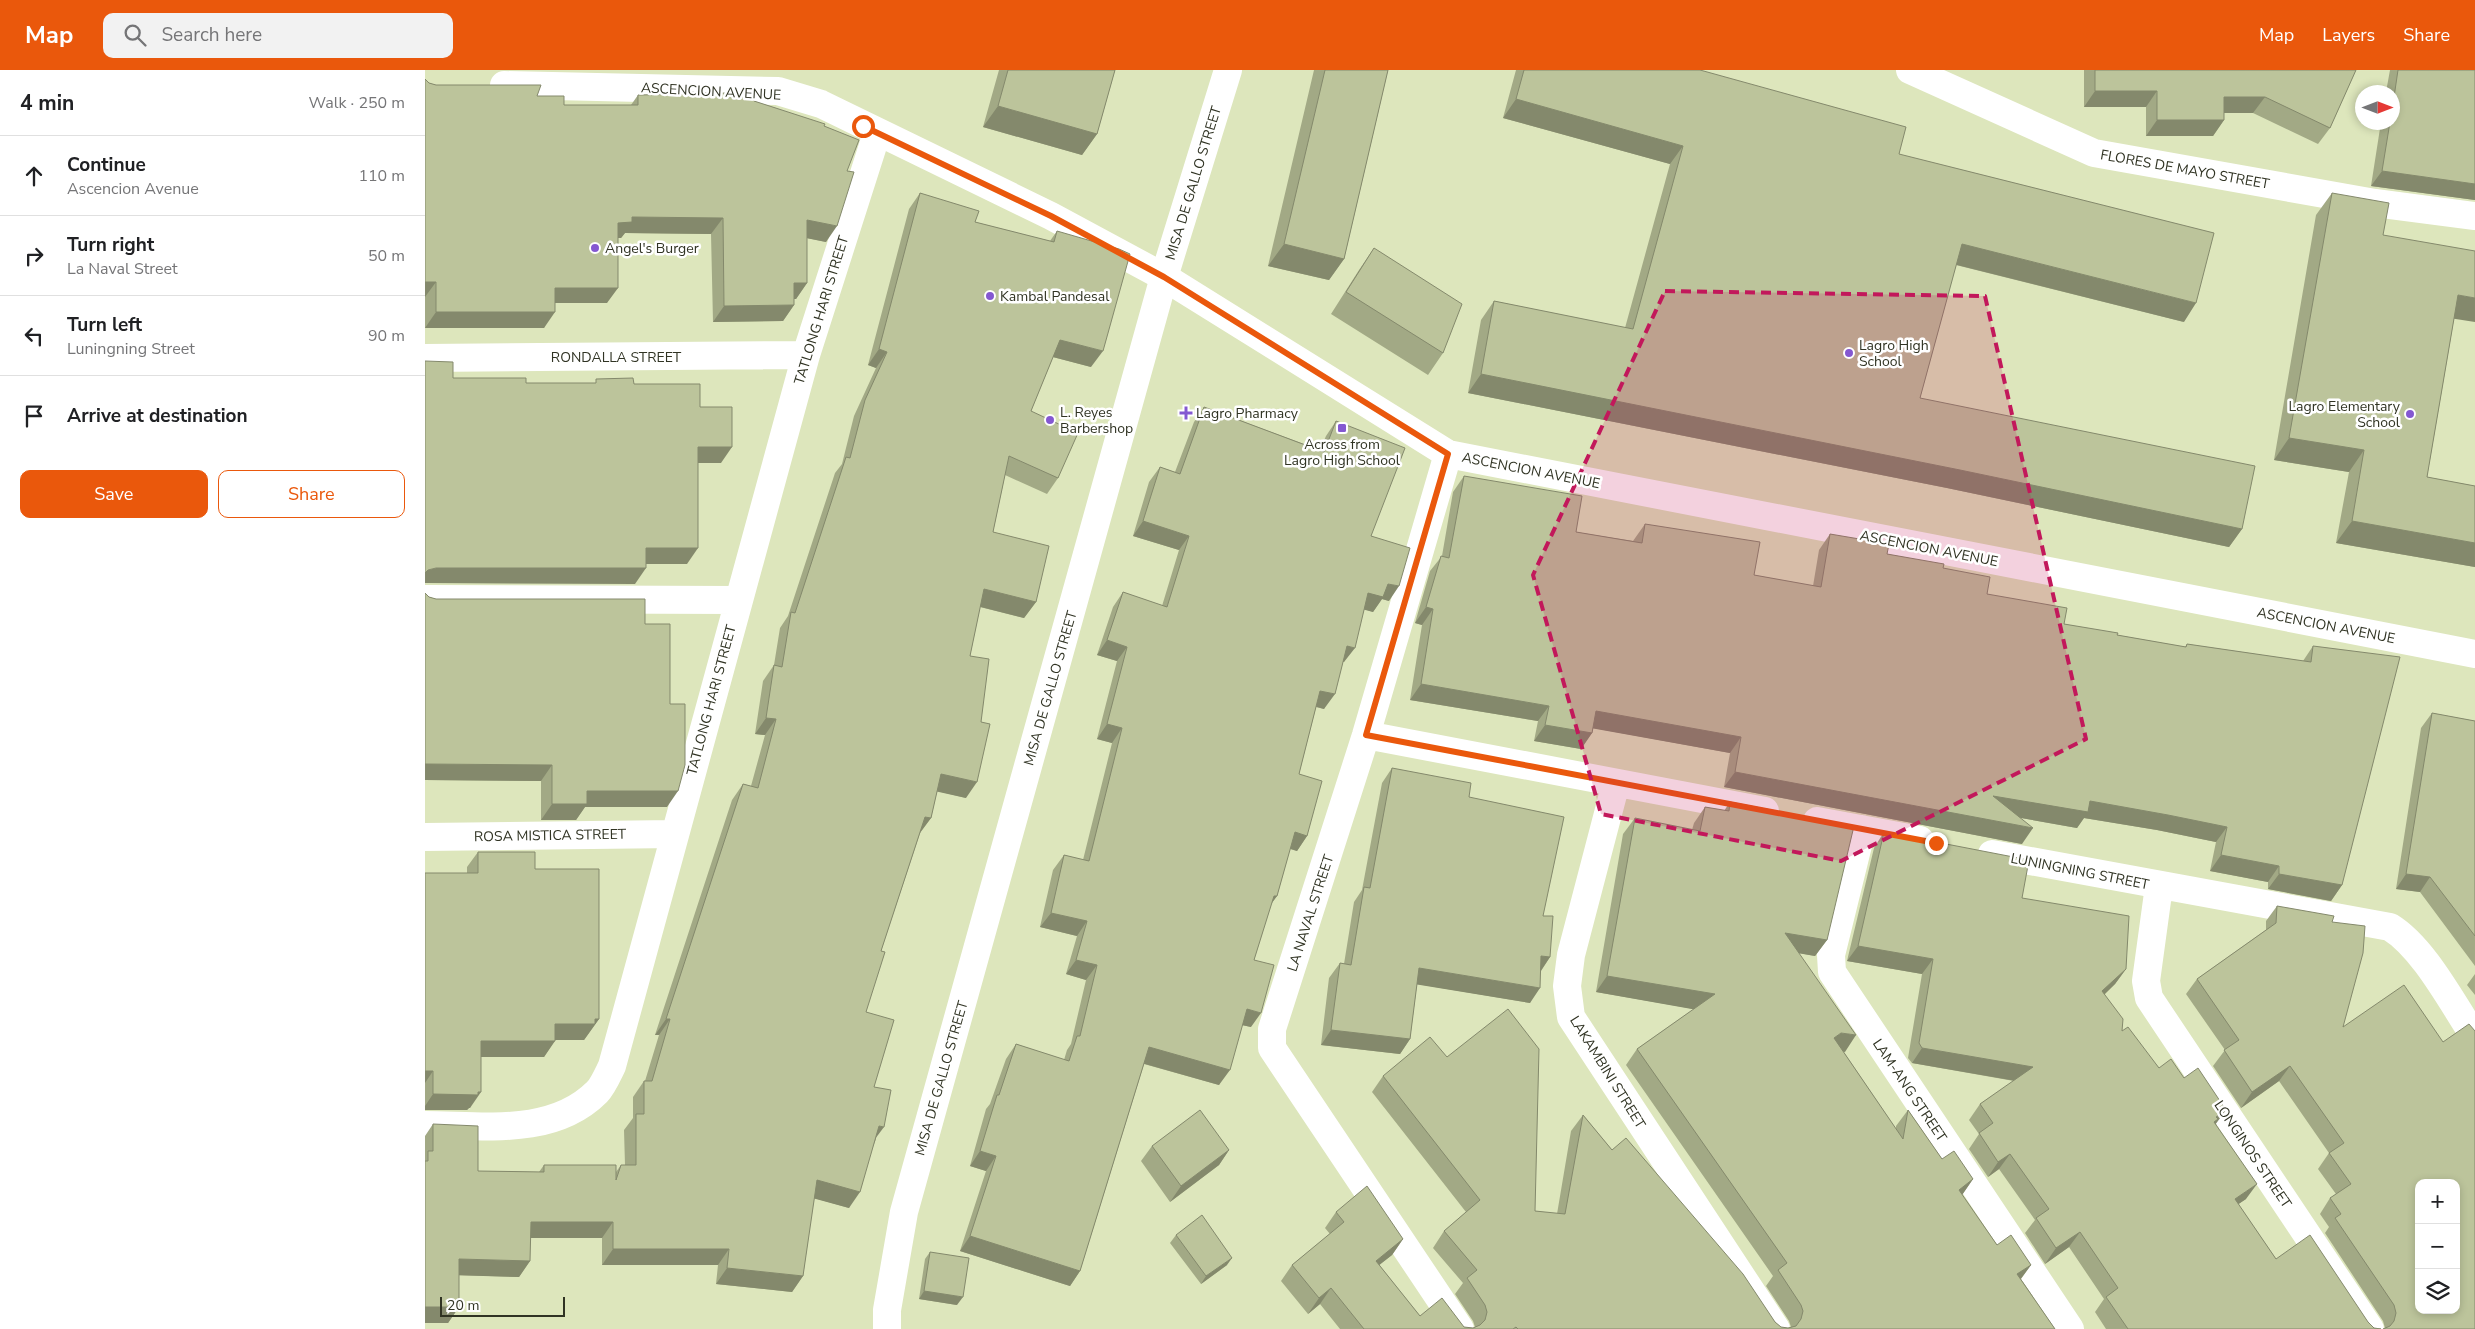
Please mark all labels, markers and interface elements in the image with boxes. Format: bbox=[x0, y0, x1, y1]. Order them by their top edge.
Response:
search box bbox=[103, 13, 453, 58]
text: Map bbox=[25, 19, 73, 51]
icon: search bbox=[121, 21, 149, 49]
text: Search here bbox=[161, 22, 262, 48]
text: Map bbox=[2259, 23, 2294, 47]
text: Layers bbox=[2322, 23, 2375, 47]
text: Share bbox=[2403, 23, 2450, 47]
street label: ASCENCION AVENUE bbox=[640, 78, 782, 105]
north arrow bbox=[2355, 85, 2400, 130]
text: 4 min bbox=[20, 89, 74, 117]
text: Walk · 250 m bbox=[309, 92, 405, 114]
street label: MISA DE GALLO STREET bbox=[1161, 103, 1226, 263]
route start bbox=[852, 115, 875, 138]
street label: FLORES DE MAYO STREET bbox=[2099, 145, 2271, 194]
text: Continue bbox=[67, 152, 146, 178]
icon: ahead bbox=[20, 162, 48, 190]
text: 110 m bbox=[358, 165, 405, 187]
text: Ascencion Avenue bbox=[67, 178, 199, 200]
text: Turn right bbox=[67, 232, 154, 258]
street label: TATLONG HARI STREET bbox=[790, 233, 853, 387]
place label: Angel's Burger bbox=[605, 239, 699, 258]
icon: right bbox=[20, 242, 48, 270]
marker: Angel's Burger bbox=[589, 242, 601, 254]
text: 50 m bbox=[368, 245, 405, 267]
text: La Naval Street bbox=[67, 258, 178, 280]
place label: Kambal Pandesal bbox=[1000, 287, 1110, 306]
marker: Kambal Pandesal bbox=[984, 290, 996, 302]
text: Turn left bbox=[67, 312, 142, 338]
icon: left bbox=[20, 322, 48, 350]
text: 90 m bbox=[368, 325, 405, 347]
place label: Lagro High School bbox=[1859, 336, 1929, 371]
text: Luningning Street bbox=[67, 338, 195, 360]
marker: Lagro High School bbox=[1843, 347, 1855, 359]
street label: RONDALLA STREET bbox=[551, 348, 682, 367]
place label: Lagro Elementary School bbox=[2288, 397, 2401, 432]
icon: arrive bbox=[20, 402, 48, 430]
text: Arrive at destination bbox=[67, 403, 248, 429]
place label: L. Reyes Barbershop bbox=[1060, 403, 1133, 438]
place label: Lagro Pharmacy bbox=[1196, 404, 1299, 423]
marker: Lagro Pharmacy bbox=[1180, 407, 1192, 419]
marker: Lagro Elementary School bbox=[2404, 408, 2416, 420]
marker: L. Reyes Barbershop bbox=[1044, 414, 1056, 426]
marker: Across from Lagro High School bbox=[1336, 422, 1348, 434]
place label: Across from Lagro High School bbox=[1284, 435, 1401, 470]
street label: ASCENCION AVENUE bbox=[1460, 448, 1602, 493]
button: Save bbox=[20, 470, 208, 518]
button: Share bbox=[218, 470, 405, 518]
street label: ASCENCION AVENUE bbox=[1858, 526, 2000, 571]
street label: ASCENCION AVENUE bbox=[2255, 603, 2397, 648]
street label: MISA DE GALLO STREET bbox=[1019, 608, 1082, 768]
street label: TATLONG HARI STREET bbox=[682, 622, 741, 777]
street label: ROSA MISTICA STREET bbox=[474, 825, 627, 846]
route end bbox=[1925, 832, 1948, 855]
street label: LUNINGNING STREET bbox=[2009, 849, 2151, 894]
street label: LA NAVAL STREET bbox=[1283, 852, 1339, 974]
street label: MISA DE GALLO STREET bbox=[910, 998, 973, 1158]
street label: LAKAMBINI STREET bbox=[1565, 1012, 1650, 1133]
street label: LAM-ANG STREET bbox=[1868, 1035, 1951, 1146]
street label: LONGINOS STREET bbox=[2209, 1097, 2296, 1212]
map controls bbox=[2415, 1179, 2460, 1314]
button: + bbox=[2415, 1179, 2460, 1224]
button: − bbox=[2415, 1224, 2460, 1269]
button: layers bbox=[2415, 1269, 2460, 1314]
scale bar bbox=[440, 1294, 565, 1317]
text: 20 m bbox=[447, 1296, 479, 1315]

